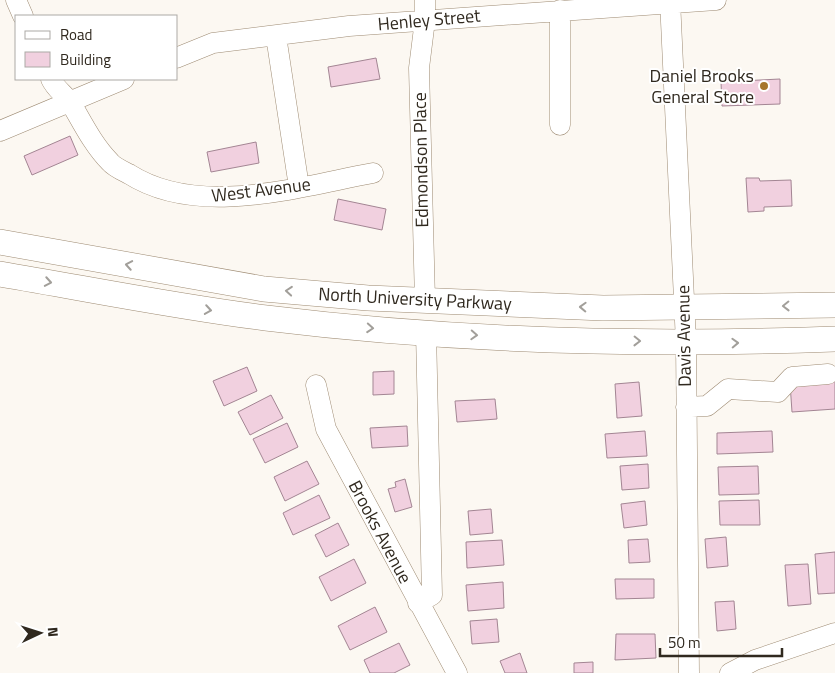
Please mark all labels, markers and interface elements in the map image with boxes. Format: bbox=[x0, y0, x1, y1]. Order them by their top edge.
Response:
street label: Henley Street bbox=[376, 2, 482, 37]
legend bbox=[15, 15, 178, 80]
text: Road bbox=[60, 23, 92, 46]
text: Building bbox=[60, 48, 111, 71]
place label: Daniel Brooks General Store bbox=[649, 62, 754, 110]
marker: Daniel Brooks General Store bbox=[758, 80, 770, 92]
street label: Edmondson Place bbox=[406, 92, 435, 228]
street label: West Avenue bbox=[210, 170, 312, 209]
one-way arrow bbox=[124, 260, 133, 270]
one-way arrow bbox=[44, 276, 52, 286]
street label: North University Parkway bbox=[318, 280, 513, 317]
street label: Davis Avenue bbox=[669, 285, 698, 387]
one-way arrow bbox=[285, 286, 293, 297]
one-way arrow bbox=[782, 301, 790, 312]
one-way arrow bbox=[579, 302, 586, 312]
one-way arrow bbox=[204, 304, 213, 314]
one-way arrow bbox=[366, 323, 374, 334]
one-way arrow bbox=[470, 329, 478, 340]
one-way arrow bbox=[633, 336, 641, 346]
one-way arrow bbox=[731, 337, 739, 348]
street label: Brooks Avenue bbox=[342, 475, 419, 588]
north arrow bbox=[15, 608, 65, 658]
text: N bbox=[43, 626, 64, 638]
scale bar bbox=[660, 626, 782, 658]
text: 50 m bbox=[668, 631, 701, 654]

